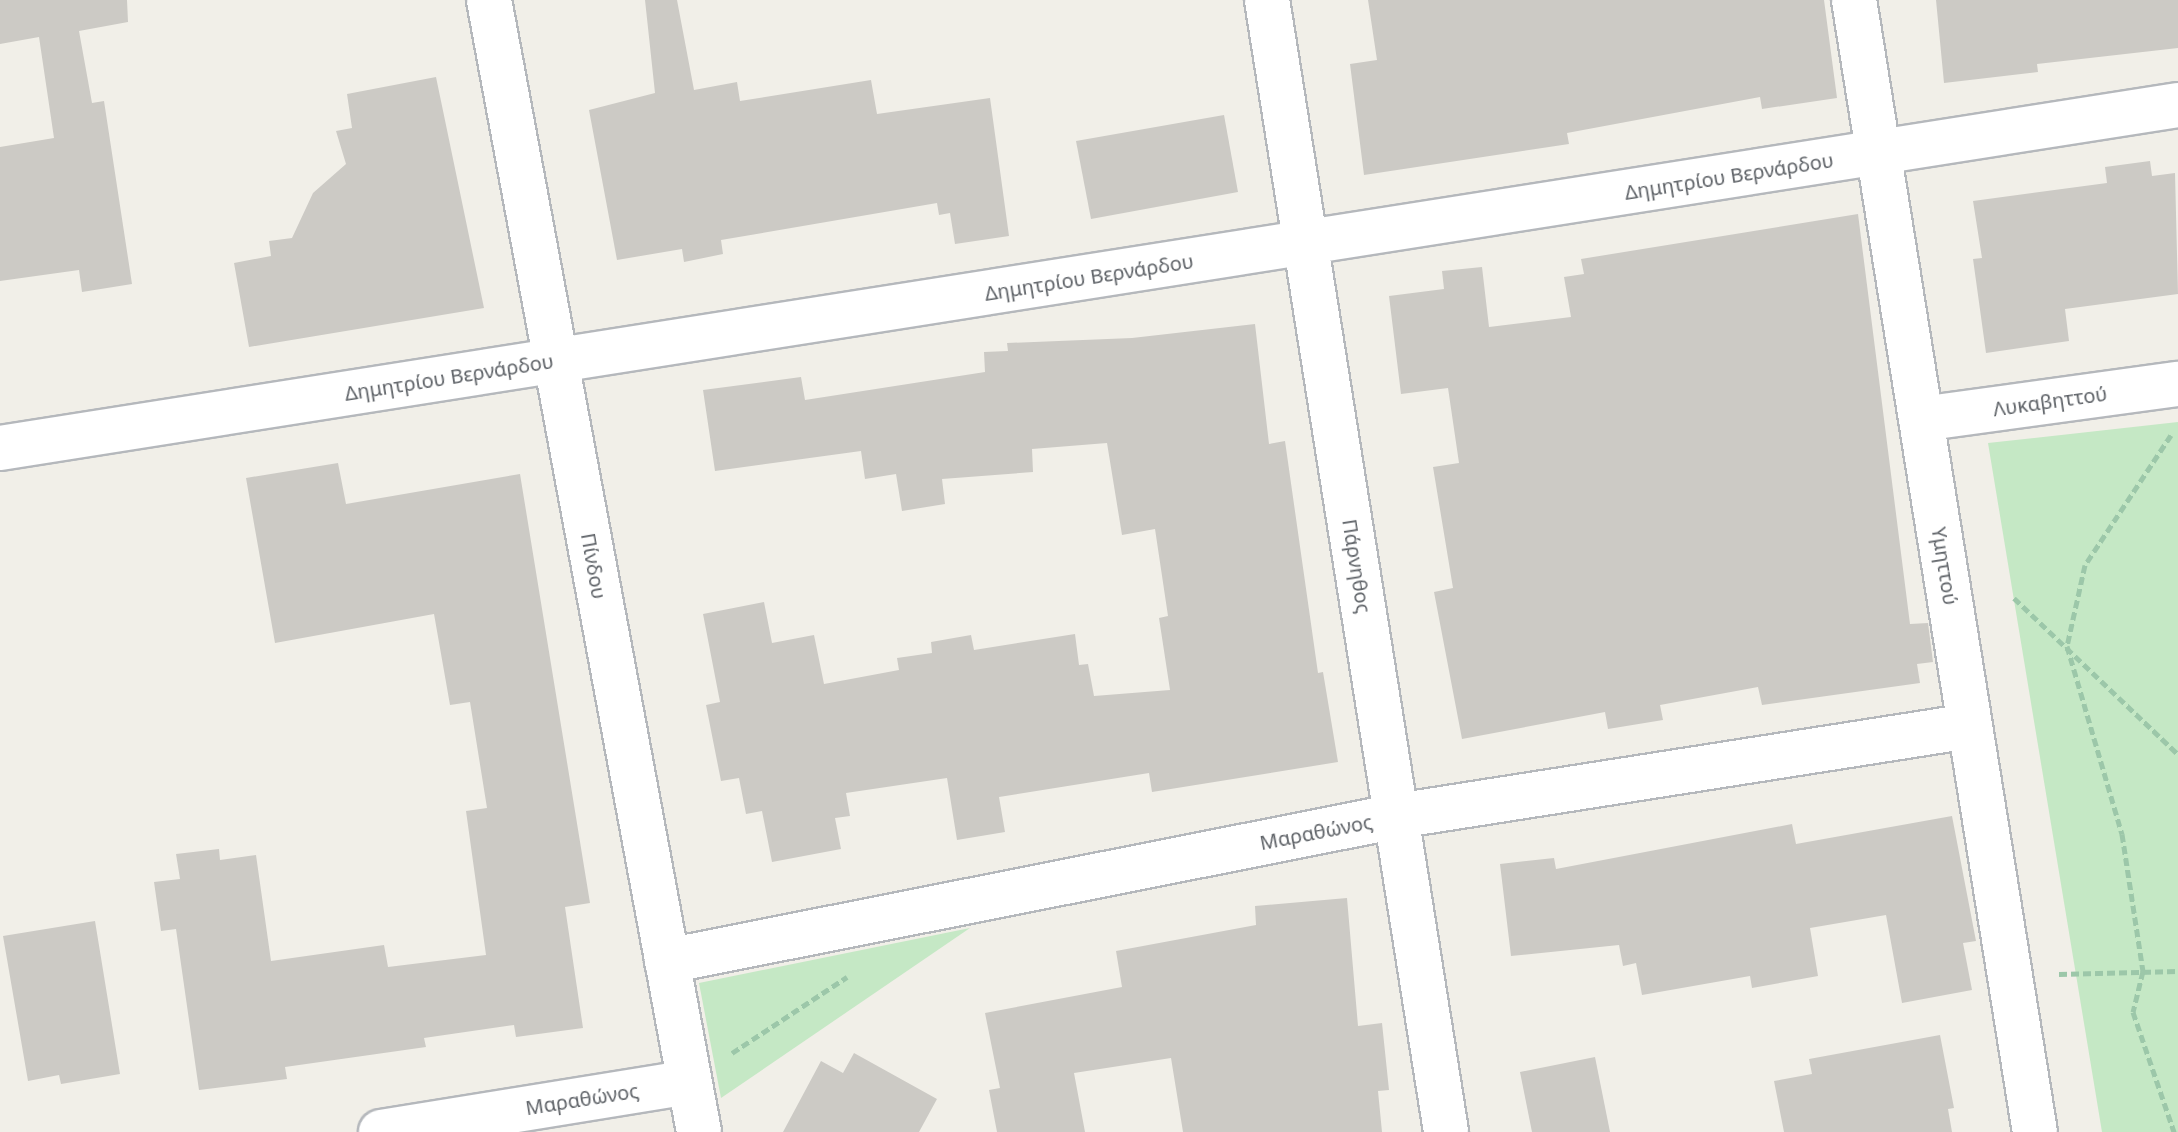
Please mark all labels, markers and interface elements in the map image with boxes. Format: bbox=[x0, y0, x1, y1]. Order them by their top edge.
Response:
street label: Δημητρίου Βερνάρδου bbox=[1623, 148, 1835, 204]
street label: Δημητρίου Βερνάρδου bbox=[983, 249, 1195, 305]
street label: Δημητρίου Βερνάρδου bbox=[343, 349, 555, 405]
street label: Λυκαβηττού bbox=[1991, 381, 2109, 421]
street label: Πάρνηθος bbox=[1338, 517, 1376, 615]
street label: Υμηττού bbox=[1927, 525, 1963, 607]
street label: Πίνδου bbox=[576, 531, 612, 601]
street label: Μαραθώνος bbox=[1258, 809, 1374, 855]
street label: Μαραθώνος bbox=[524, 1078, 640, 1120]

